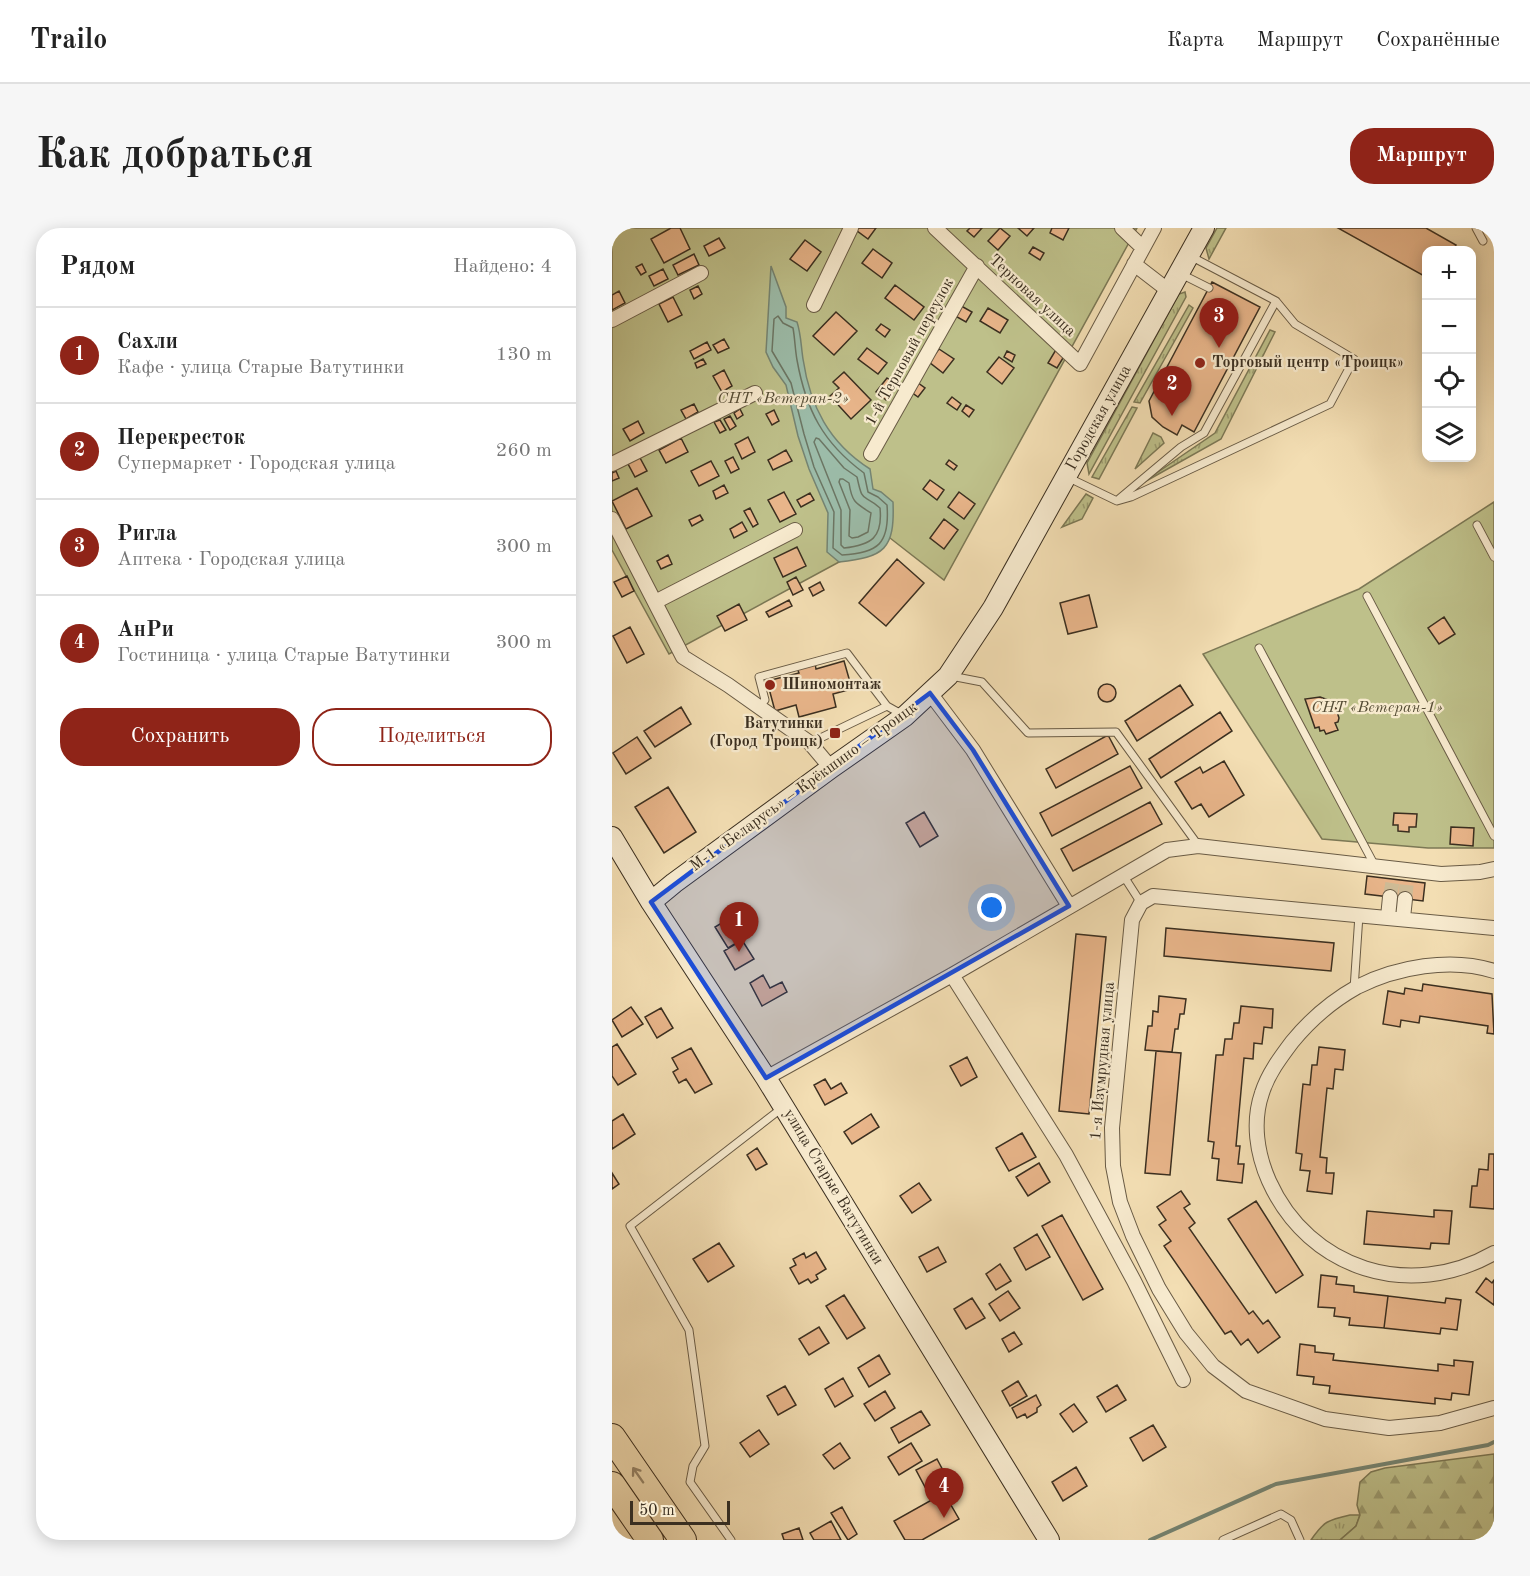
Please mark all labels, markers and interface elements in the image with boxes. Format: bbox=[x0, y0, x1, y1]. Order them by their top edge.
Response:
text: Trailo bbox=[30, 27, 107, 55]
text: Карта bbox=[1167, 30, 1224, 51]
text: Маршрут bbox=[1257, 30, 1343, 51]
text: Сохранённые bbox=[1376, 30, 1500, 51]
button: Маршрут bbox=[1350, 128, 1494, 184]
text: Как добраться bbox=[36, 135, 313, 177]
map controls bbox=[1422, 246, 1476, 462]
button: + bbox=[1422, 246, 1476, 300]
street label: Терновая улица bbox=[986, 252, 1078, 340]
text: Рядом bbox=[60, 254, 135, 280]
text: Найдено: 4 bbox=[453, 257, 552, 277]
street label: 1-й Терновый переулок bbox=[863, 276, 957, 428]
pin: 3 bbox=[1200, 298, 1238, 348]
button: − bbox=[1422, 300, 1476, 354]
text: Сахли bbox=[117, 331, 178, 353]
text: 1 bbox=[74, 345, 85, 365]
text: 130 m bbox=[496, 345, 552, 365]
button: locate bbox=[1422, 354, 1476, 408]
place label: Торговый центр «Троицк» bbox=[1212, 355, 1404, 371]
marker: Торговый центр «Троицк» bbox=[1193, 356, 1207, 370]
text: Кафе · улица Старые Ватутинки bbox=[117, 358, 404, 378]
street label: Городская улица bbox=[1064, 363, 1135, 473]
pin: 2 bbox=[1152, 366, 1192, 416]
park label: СНТ «Ветеран-2» bbox=[717, 391, 849, 407]
button: layers bbox=[1422, 408, 1476, 462]
text: Перекресток bbox=[117, 427, 245, 449]
text: 2 bbox=[74, 441, 85, 461]
text: 260 m bbox=[496, 441, 552, 461]
text: Супермаркет · Городская улица bbox=[117, 454, 396, 474]
text: Ригла bbox=[117, 523, 177, 545]
text: 3 bbox=[74, 537, 85, 557]
text: 300 m bbox=[496, 537, 552, 557]
text: Аптека · Городская улица bbox=[117, 550, 345, 570]
text: АнРи bbox=[117, 619, 174, 641]
text: 4 bbox=[74, 633, 85, 653]
text: 300 m bbox=[496, 633, 552, 653]
text: Гостиница · улица Старые Ватутинки bbox=[117, 646, 450, 666]
place label: Шиномонтаж bbox=[782, 677, 882, 693]
marker: Шиномонтаж bbox=[763, 678, 777, 692]
street label: М-1 «Беларусь» – Крёкшино – Троицк bbox=[687, 699, 921, 875]
park label: СНТ «Ветеран-1» bbox=[1311, 700, 1443, 716]
button: Сохранить bbox=[60, 708, 300, 766]
button: Поделиться bbox=[312, 708, 552, 766]
place label: Ватутинки (Город Троицк) bbox=[709, 716, 823, 750]
marker: Ватутинки (Город Троицк) bbox=[828, 726, 842, 740]
your location bbox=[977, 893, 1006, 922]
pin: 1 bbox=[720, 902, 758, 952]
street label: 1-я Изумрудная улица bbox=[1088, 981, 1118, 1141]
street label: улица Старые Ватутинки bbox=[780, 1106, 886, 1268]
one-way arrow bbox=[632, 1467, 644, 1483]
pin: 4 bbox=[924, 1468, 964, 1518]
scale bar bbox=[630, 1498, 730, 1526]
text: 50 m bbox=[639, 1503, 675, 1519]

